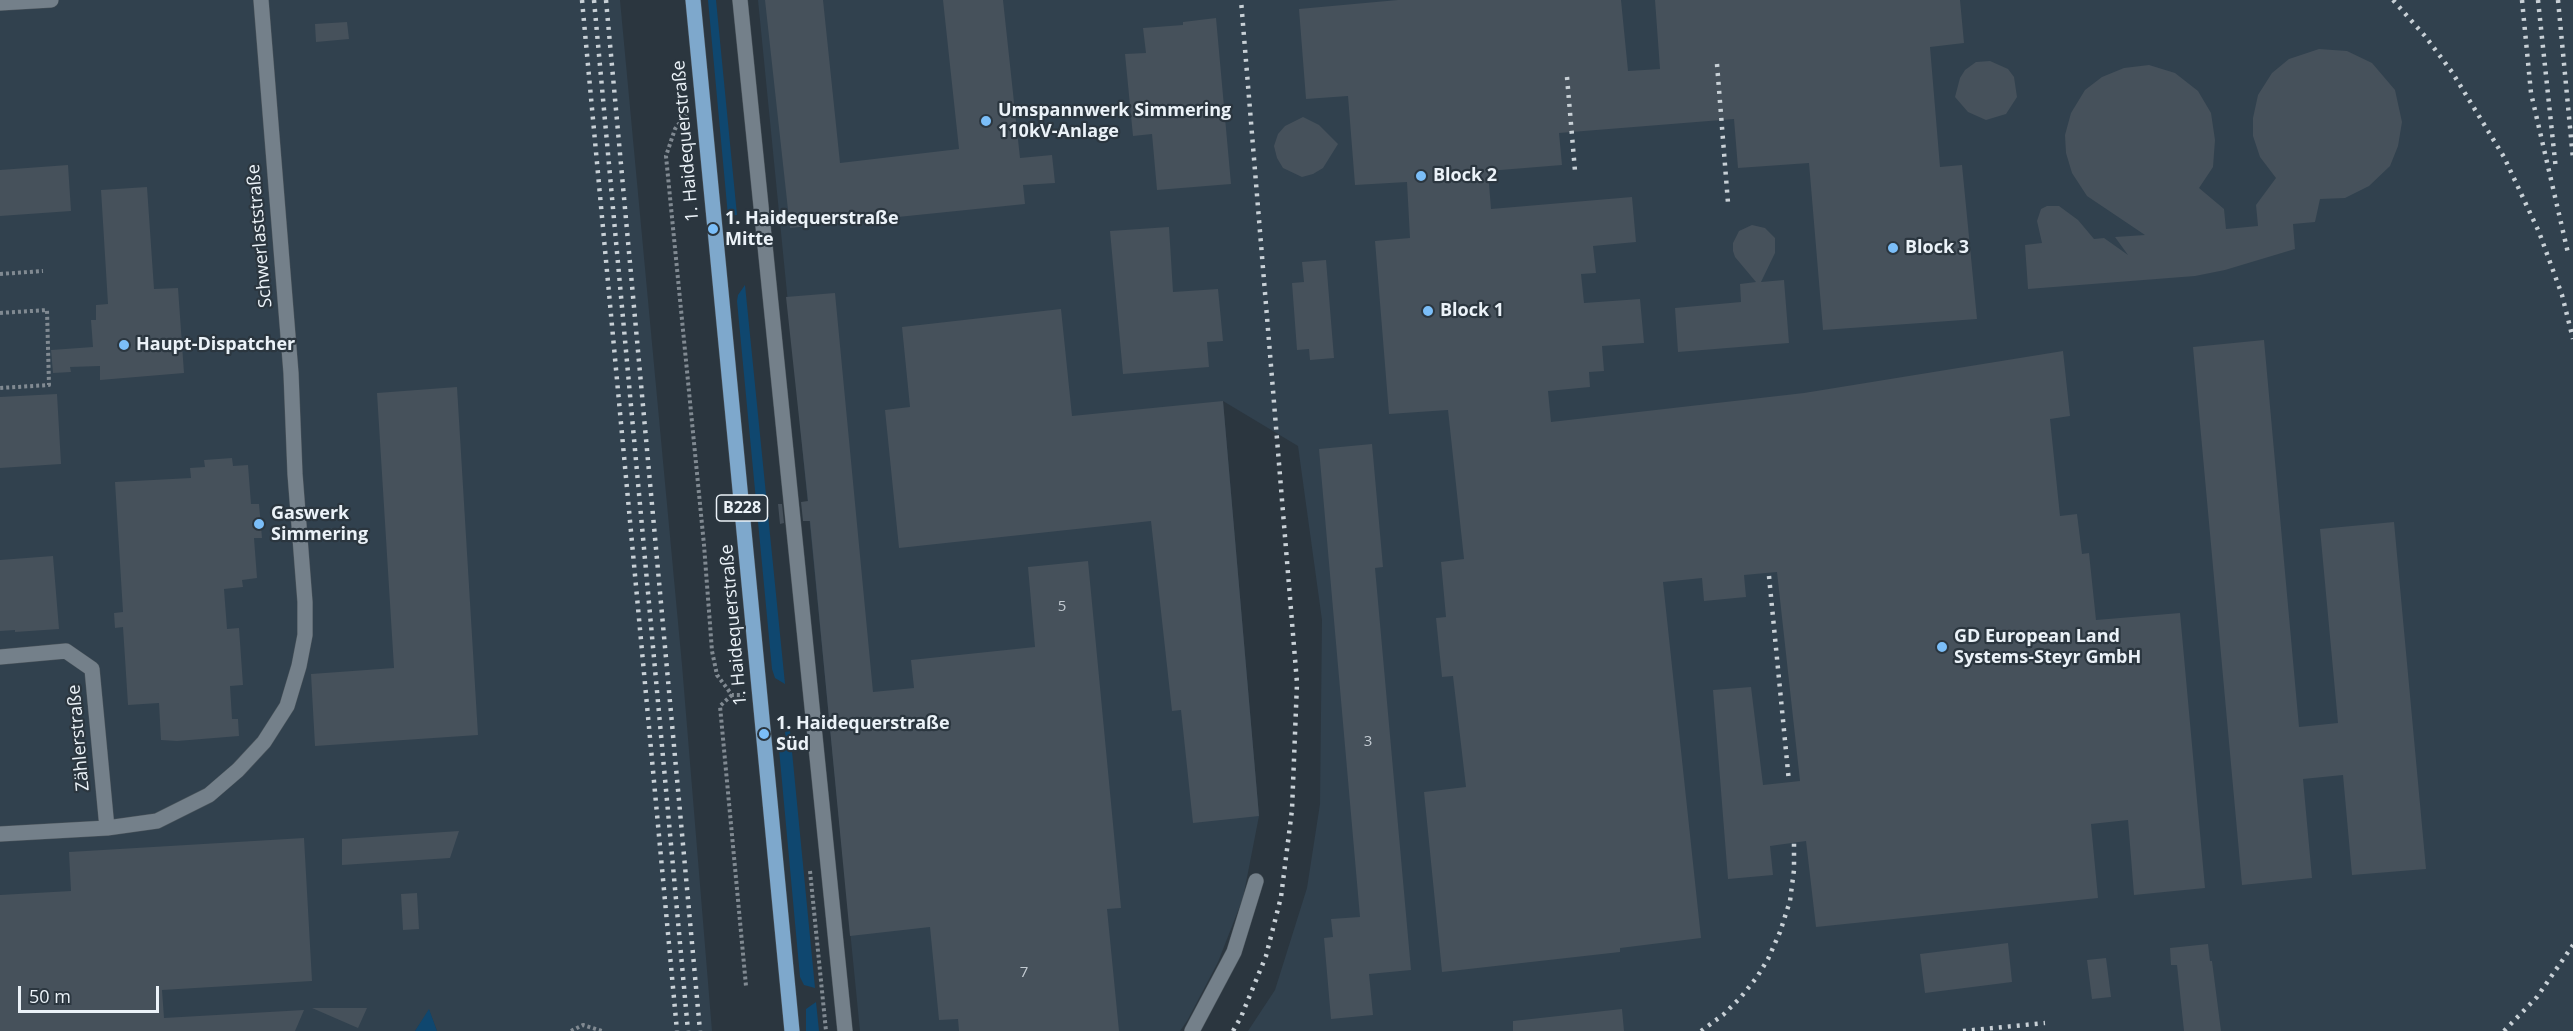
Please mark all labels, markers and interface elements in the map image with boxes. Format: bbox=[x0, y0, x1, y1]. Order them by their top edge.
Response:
street label: 1. Haidequerstraße bbox=[668, 59, 704, 223]
place label: Umspannwerk Simmering 110kV-Anlage bbox=[998, 100, 1231, 142]
marker: Umspannwerk Simmering 110kV-Anlage bbox=[979, 114, 993, 128]
street label: Schwerlaststraße bbox=[243, 163, 277, 309]
place label: Block 2 bbox=[1433, 165, 1497, 187]
marker: Block 2 bbox=[1414, 169, 1428, 183]
place label: 1. Haidequerstraße Mitte bbox=[725, 208, 899, 250]
marker: 1. Haidequerstraße Mitte bbox=[706, 222, 720, 236]
place label: Block 3 bbox=[1905, 237, 1969, 259]
marker: Block 3 bbox=[1886, 241, 1900, 255]
place label: Block 1 bbox=[1440, 300, 1504, 322]
marker: Block 1 bbox=[1421, 304, 1435, 318]
place label: Haupt-Dispatcher bbox=[136, 334, 295, 356]
marker: Haupt-Dispatcher bbox=[117, 338, 131, 352]
road number: B228 bbox=[716, 495, 768, 521]
place label: Gaswerk Simmering bbox=[271, 503, 368, 546]
marker: Gaswerk Simmering bbox=[252, 517, 266, 531]
street label: 1. Haidequerstraße bbox=[716, 543, 752, 707]
house number: 5 bbox=[1058, 598, 1066, 616]
place label: GD European Land Systems-Steyr GmbH bbox=[1954, 626, 2141, 668]
marker: GD European Land Systems-Steyr GmbH bbox=[1935, 640, 1949, 654]
street label: Zählerstraße bbox=[64, 684, 94, 792]
place label: 1. Haidequerstraße Süd bbox=[776, 713, 950, 756]
marker: 1. Haidequerstraße Süd bbox=[757, 727, 771, 741]
house number: 3 bbox=[1364, 733, 1372, 751]
house number: 7 bbox=[1020, 964, 1028, 982]
scale bar bbox=[21, 974, 162, 1012]
text: 50 m bbox=[29, 984, 71, 1008]

